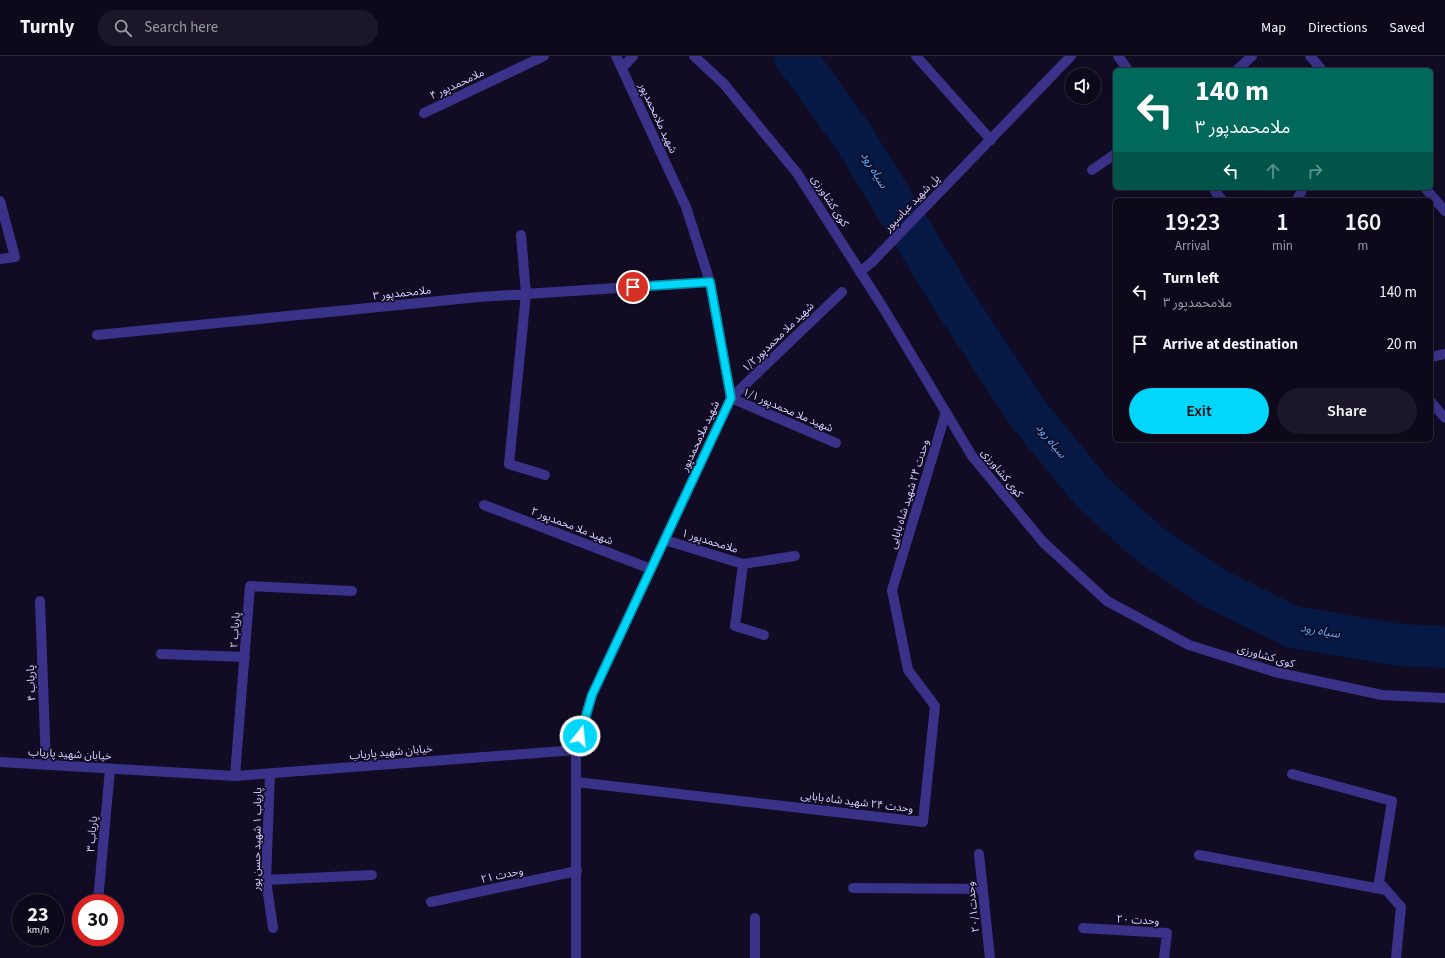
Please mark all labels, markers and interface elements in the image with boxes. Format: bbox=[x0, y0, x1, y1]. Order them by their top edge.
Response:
search box bbox=[98, 10, 378, 46]
text: Turnly bbox=[20, 14, 74, 41]
icon: search bbox=[112, 17, 134, 39]
text: Search here bbox=[144, 17, 218, 38]
text: Map bbox=[1261, 18, 1286, 38]
text: Directions bbox=[1308, 18, 1367, 38]
text: Saved bbox=[1389, 18, 1425, 38]
street label: ملامحمدپور ۴ bbox=[427, 65, 487, 103]
map controls bbox=[1065, 68, 1101, 104]
button: sound bbox=[1065, 68, 1101, 104]
text: 140 m bbox=[1195, 71, 1269, 111]
street label: شهید ملامحمدپور bbox=[635, 79, 681, 156]
icon: left bbox=[1129, 84, 1181, 136]
text: ملامحمدپور ۳ bbox=[1195, 115, 1291, 140]
water label: سیاه رود bbox=[856, 148, 892, 192]
icon: left bbox=[1220, 160, 1242, 182]
icon: ahead bbox=[1262, 160, 1284, 182]
icon: right bbox=[1304, 160, 1326, 182]
street label: پل شهید عباسپور bbox=[880, 171, 943, 236]
street label: کوی کشاورزی bbox=[808, 172, 853, 230]
text: 19:23 bbox=[1165, 205, 1220, 240]
text: 1 bbox=[1276, 205, 1289, 240]
text: 160 bbox=[1345, 205, 1381, 240]
text: Arrival bbox=[1175, 237, 1210, 255]
text: min bbox=[1272, 237, 1293, 255]
text: m bbox=[1358, 237, 1368, 255]
text: Turn left bbox=[1163, 268, 1219, 289]
pin bbox=[616, 270, 650, 304]
icon: arrive bbox=[622, 276, 644, 298]
icon: left bbox=[1129, 281, 1151, 303]
street label: ملامحمدپور ۳ bbox=[372, 282, 432, 304]
text: 140 m bbox=[1379, 282, 1417, 303]
text: ملامحمدپور ۳ bbox=[1163, 294, 1232, 312]
street label: شهید ملا محمدپور۱/۲ bbox=[739, 298, 818, 375]
icon: arrive bbox=[1129, 333, 1151, 355]
text: Arrive at destination bbox=[1163, 334, 1298, 355]
text: 20 m bbox=[1387, 334, 1417, 355]
street label: شهید ملا محمدپور ۱/۱ bbox=[740, 384, 836, 436]
button: Exit bbox=[1129, 388, 1269, 434]
button: Share bbox=[1277, 388, 1417, 434]
street label: شهید ملامحمدپور bbox=[677, 398, 723, 475]
water label: سیاه رود bbox=[1032, 420, 1071, 462]
street label: وحدت ۲۴ شهید شاه بابایی bbox=[885, 437, 933, 551]
street label: کوی کشاورزی bbox=[978, 445, 1027, 501]
street label: شهید ملا محمدپور ۲ bbox=[529, 503, 616, 549]
street label: ملامحمدپور ۱ bbox=[680, 525, 740, 557]
street label: پاریاب ۲ bbox=[226, 611, 244, 649]
water label: سیاه رود bbox=[1299, 619, 1342, 643]
street label: کوی کشاورزی bbox=[1236, 641, 1297, 671]
street label: پاریاب ۴ bbox=[23, 665, 39, 701]
position arrow bbox=[559, 715, 601, 757]
street label: خیابان شهید پاریاب bbox=[349, 741, 434, 763]
street label: خیابان شهید پاریاب bbox=[28, 744, 113, 764]
street label: پاریاب ۱ شهید حسن پور bbox=[249, 787, 265, 892]
street label: وحدت ۲۴ شهید شاه بابایی bbox=[800, 788, 914, 816]
street label: پاریاب ۳ bbox=[83, 815, 101, 853]
street label: وحدت ۲۱ bbox=[479, 863, 525, 887]
street label: وحدت۲۰/۱ bbox=[963, 881, 983, 933]
speed limit sign: 30 bbox=[72, 894, 124, 946]
text: 23 bbox=[27, 901, 49, 929]
street label: وحدت ۲۰ bbox=[1116, 911, 1160, 929]
text: km/h bbox=[27, 923, 49, 937]

